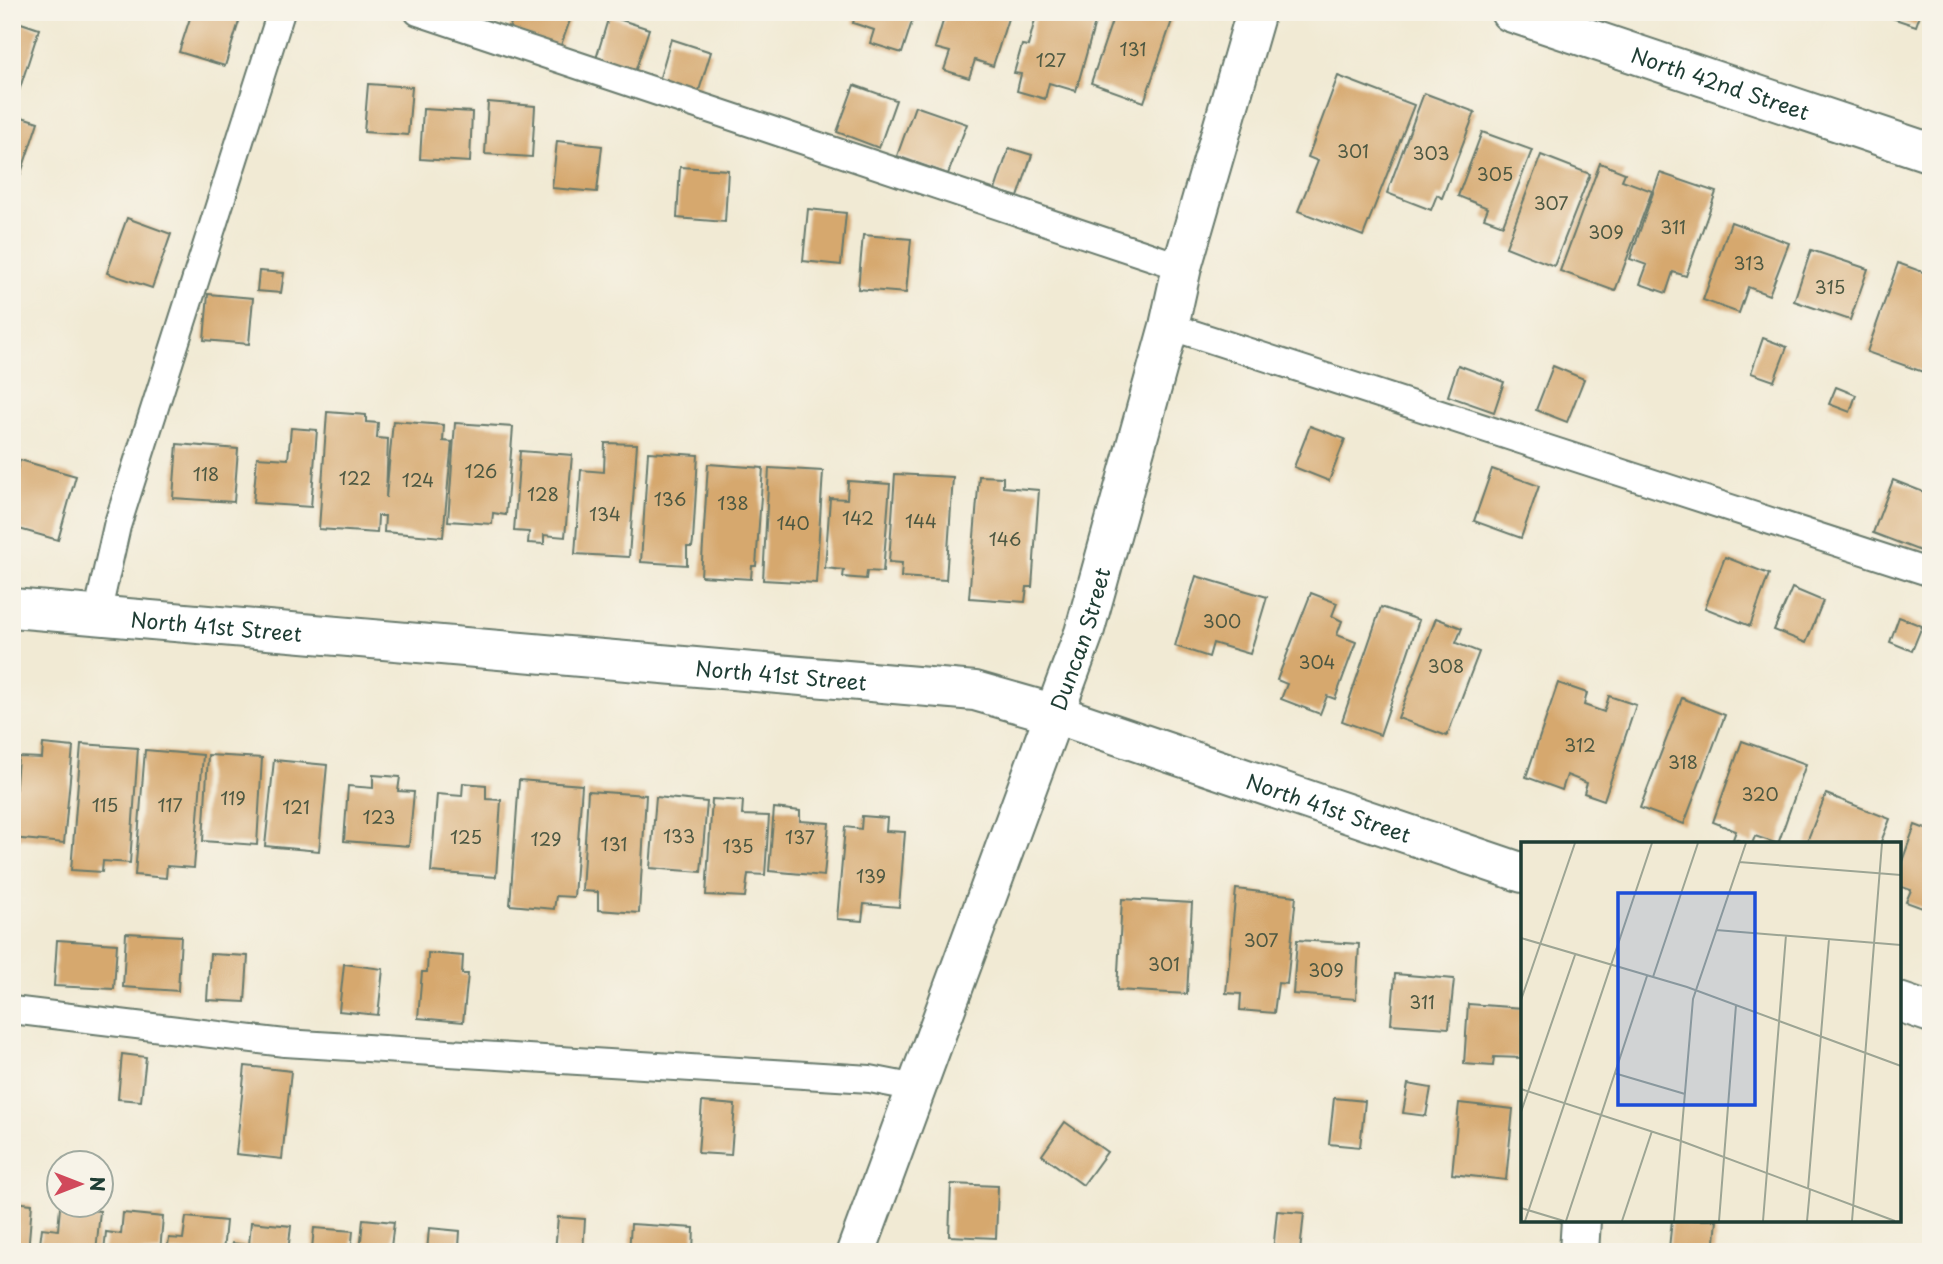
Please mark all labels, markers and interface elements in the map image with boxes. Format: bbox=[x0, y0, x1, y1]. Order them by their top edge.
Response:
house number: 131 bbox=[1120, 35, 1146, 62]
street label: North 42nd Street bbox=[1627, 38, 1814, 127]
house number: 127 bbox=[1036, 46, 1066, 73]
house number: 301 bbox=[1337, 137, 1369, 164]
house number: 303 bbox=[1413, 139, 1449, 166]
house number: 305 bbox=[1477, 160, 1513, 187]
house number: 307 bbox=[1534, 189, 1568, 216]
house number: 311 bbox=[1660, 213, 1686, 240]
house number: 309 bbox=[1588, 218, 1624, 245]
house number: 313 bbox=[1733, 249, 1765, 276]
house number: 315 bbox=[1815, 273, 1845, 300]
house number: 126 bbox=[465, 457, 497, 484]
house number: 118 bbox=[193, 460, 219, 487]
house number: 122 bbox=[339, 464, 371, 491]
house number: 124 bbox=[402, 466, 434, 493]
house number: 128 bbox=[527, 480, 559, 507]
house number: 136 bbox=[654, 485, 686, 512]
house number: 138 bbox=[717, 489, 749, 516]
house number: 134 bbox=[589, 500, 621, 527]
house number: 142 bbox=[842, 504, 874, 531]
house number: 144 bbox=[905, 507, 937, 534]
house number: 140 bbox=[776, 509, 810, 536]
house number: 146 bbox=[989, 525, 1021, 552]
street label: Duncan Street bbox=[1041, 564, 1117, 714]
street label: North 41st Street bbox=[129, 602, 303, 649]
house number: 300 bbox=[1203, 607, 1241, 634]
house number: 304 bbox=[1299, 648, 1335, 675]
street label: North 41st Street bbox=[694, 651, 868, 698]
house number: 308 bbox=[1428, 652, 1464, 679]
house number: 312 bbox=[1564, 731, 1596, 758]
house number: 318 bbox=[1668, 748, 1698, 775]
street label: North 41st Street bbox=[1242, 764, 1415, 850]
house number: 320 bbox=[1741, 780, 1779, 807]
house number: 119 bbox=[220, 784, 246, 811]
house number: 115 bbox=[92, 791, 118, 818]
house number: 117 bbox=[157, 791, 183, 818]
house number: 121 bbox=[282, 793, 310, 820]
house number: 123 bbox=[363, 803, 395, 830]
house number: 133 bbox=[663, 822, 695, 849]
house number: 125 bbox=[450, 823, 482, 850]
house number: 137 bbox=[785, 823, 815, 850]
house number: 129 bbox=[530, 825, 562, 852]
house number: 131 bbox=[601, 830, 627, 857]
house number: 135 bbox=[722, 832, 754, 859]
inset map bbox=[1521, 842, 1901, 1222]
house number: 139 bbox=[856, 862, 886, 889]
house number: 307 bbox=[1244, 926, 1278, 953]
house number: 301 bbox=[1148, 950, 1180, 977]
house number: 309 bbox=[1308, 956, 1344, 983]
house number: 311 bbox=[1409, 988, 1435, 1015]
north arrow bbox=[46, 1148, 116, 1218]
text: N bbox=[84, 1176, 112, 1192]

